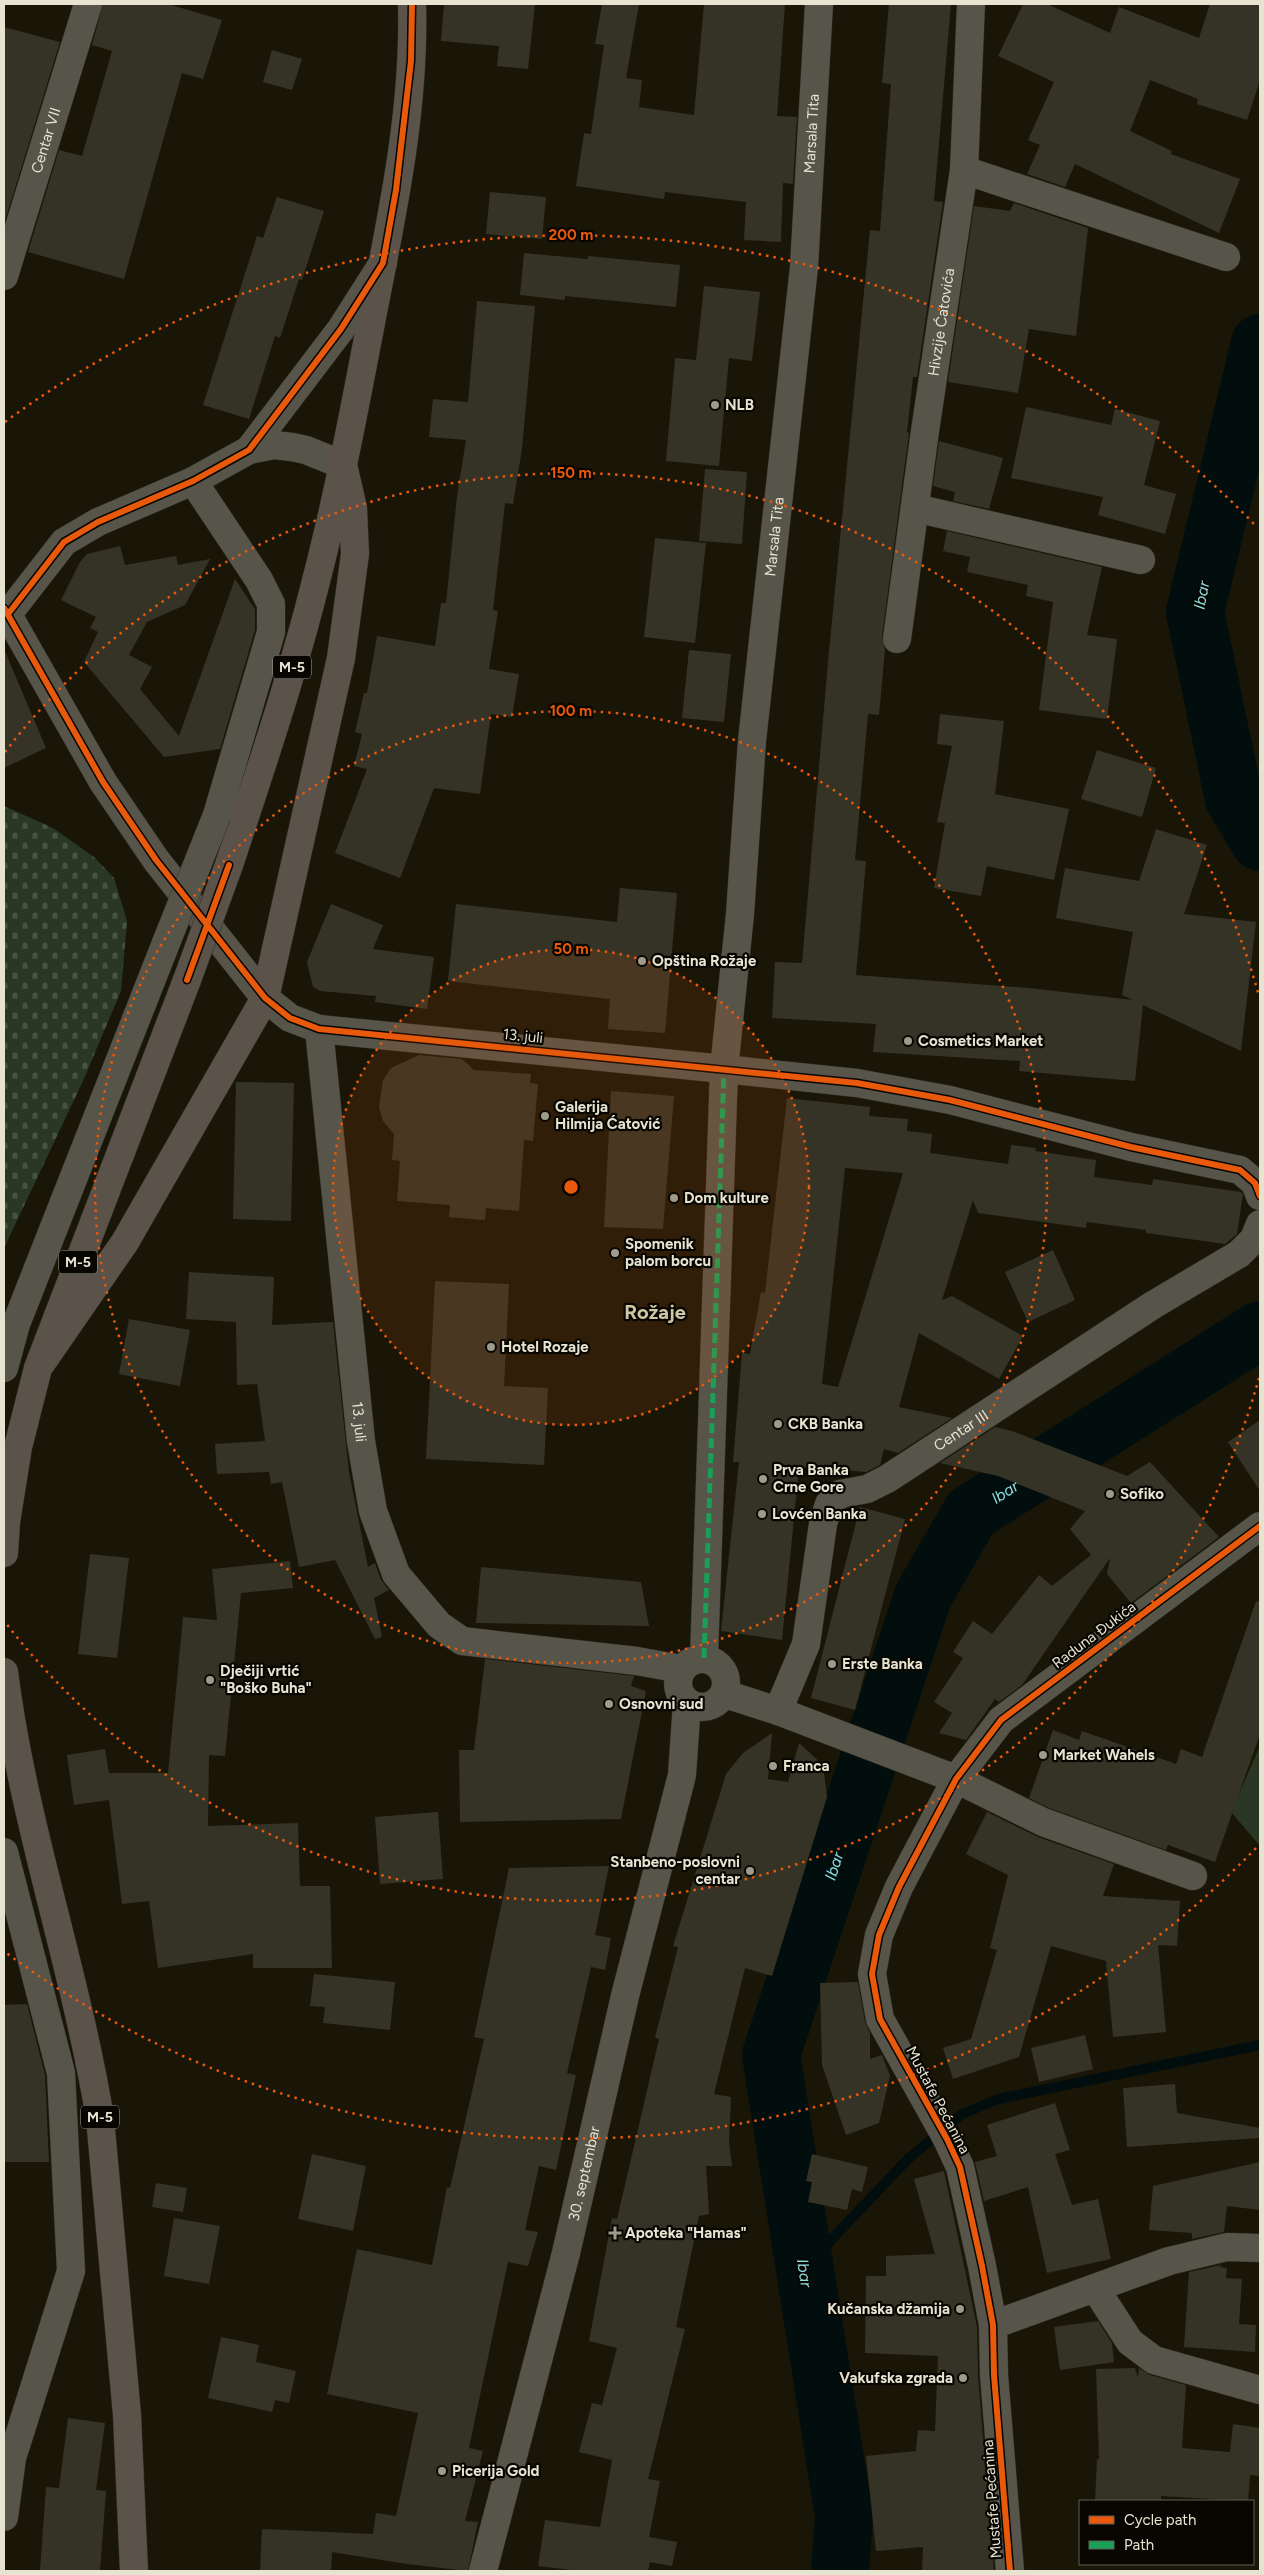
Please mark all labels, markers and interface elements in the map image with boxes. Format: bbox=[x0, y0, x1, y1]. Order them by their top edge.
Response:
street label: Marsala Tita bbox=[800, 93, 823, 174]
street label: Centar VII bbox=[27, 105, 65, 175]
text: 200 m bbox=[549, 226, 593, 244]
street label: Hivzije Ćatovića bbox=[924, 267, 958, 377]
place label: NLB bbox=[725, 396, 754, 414]
marker: NLB bbox=[709, 399, 721, 411]
text: 150 m bbox=[550, 464, 592, 482]
street label: Marsala Tita bbox=[761, 496, 788, 577]
water label: Ibar bbox=[1189, 579, 1214, 611]
road number: M-5 bbox=[273, 656, 311, 679]
text: 100 m bbox=[550, 702, 592, 720]
text: 50 m bbox=[553, 940, 589, 958]
place label: Opština Rožaje bbox=[652, 952, 757, 970]
marker: Opština Rožaje bbox=[636, 955, 648, 967]
street label: 13. juli bbox=[502, 1025, 544, 1047]
place label: Cosmetics Market bbox=[918, 1032, 1043, 1050]
marker: Cosmetics Market bbox=[902, 1035, 914, 1047]
place label: Galerija Hilmija Ćatović bbox=[555, 1098, 660, 1133]
marker: Galerija Hilmija Ćatović bbox=[539, 1110, 551, 1122]
centre of rings bbox=[562, 1178, 580, 1196]
place label: Dom kulture bbox=[684, 1189, 769, 1207]
marker: Dom kulture bbox=[668, 1192, 680, 1204]
place label: Spomenik palom borcu bbox=[625, 1235, 711, 1270]
marker: Spomenik palom borcu bbox=[609, 1247, 621, 1259]
road number: M-5 bbox=[59, 1250, 97, 1274]
district label: Rožaje bbox=[624, 1300, 686, 1324]
place label: Hotel Rozaje bbox=[501, 1338, 589, 1356]
marker: Hotel Rozaje bbox=[485, 1341, 497, 1353]
street label: 13. juli bbox=[348, 1401, 370, 1443]
street label: Centar III bbox=[930, 1406, 992, 1455]
place label: CKB Banka bbox=[788, 1415, 863, 1433]
marker: CKB Banka bbox=[772, 1418, 784, 1430]
place label: Prva Banka Crne Gore bbox=[773, 1461, 849, 1496]
marker: Prva Banka Crne Gore bbox=[757, 1473, 769, 1485]
water label: Ibar bbox=[988, 1476, 1022, 1508]
place label: Sofiko bbox=[1120, 1485, 1164, 1503]
marker: Sofiko bbox=[1104, 1488, 1116, 1500]
place label: Lovćen Banka bbox=[772, 1505, 867, 1523]
marker: Lovćen Banka bbox=[756, 1508, 768, 1520]
street label: Raduna Ðukića bbox=[1049, 1598, 1139, 1672]
place label: Erste Banka bbox=[842, 1655, 923, 1673]
marker: Erste Banka bbox=[826, 1658, 838, 1670]
place label: Dječiji vrtić "Boško Buha" bbox=[220, 1662, 312, 1697]
marker: Dječiji vrtić "Boško Buha" bbox=[204, 1674, 216, 1686]
place label: Osnovni sud bbox=[619, 1695, 704, 1713]
marker: Osnovni sud bbox=[603, 1698, 615, 1710]
place label: Market Wahels bbox=[1053, 1746, 1155, 1764]
marker: Market Wahels bbox=[1037, 1749, 1049, 1761]
place label: Franca bbox=[783, 1757, 830, 1775]
marker: Franca bbox=[767, 1760, 779, 1772]
water label: Ibar bbox=[821, 1849, 848, 1883]
place label: Stanbeno-poslovni centar bbox=[610, 1853, 740, 1888]
marker: Stanbeno-poslovni centar bbox=[744, 1865, 756, 1877]
street label: Mustafe Pećanina bbox=[902, 2043, 974, 2157]
road number: M-5 bbox=[81, 2106, 119, 2128]
street label: 30. septembar bbox=[565, 2125, 604, 2223]
place label: Apoteka "Hamas" bbox=[625, 2224, 747, 2242]
marker: Apoteka "Hamas" bbox=[609, 2227, 621, 2239]
water label: Ibar bbox=[793, 2257, 816, 2289]
place label: Kučanska džamija bbox=[827, 2300, 950, 2318]
marker: Kučanska džamija bbox=[954, 2303, 966, 2315]
place label: Vakufska zgrada bbox=[839, 2369, 953, 2387]
marker: Vakufska zgrada bbox=[957, 2372, 969, 2384]
street label: Mustafe Pećanina bbox=[979, 2439, 1005, 2559]
place label: Picerija Gold bbox=[452, 2462, 540, 2480]
marker: Picerija Gold bbox=[436, 2465, 448, 2477]
legend bbox=[1079, 2500, 1254, 2565]
text: Cycle path bbox=[1124, 2511, 1196, 2529]
text: Path bbox=[1124, 2536, 1154, 2554]

